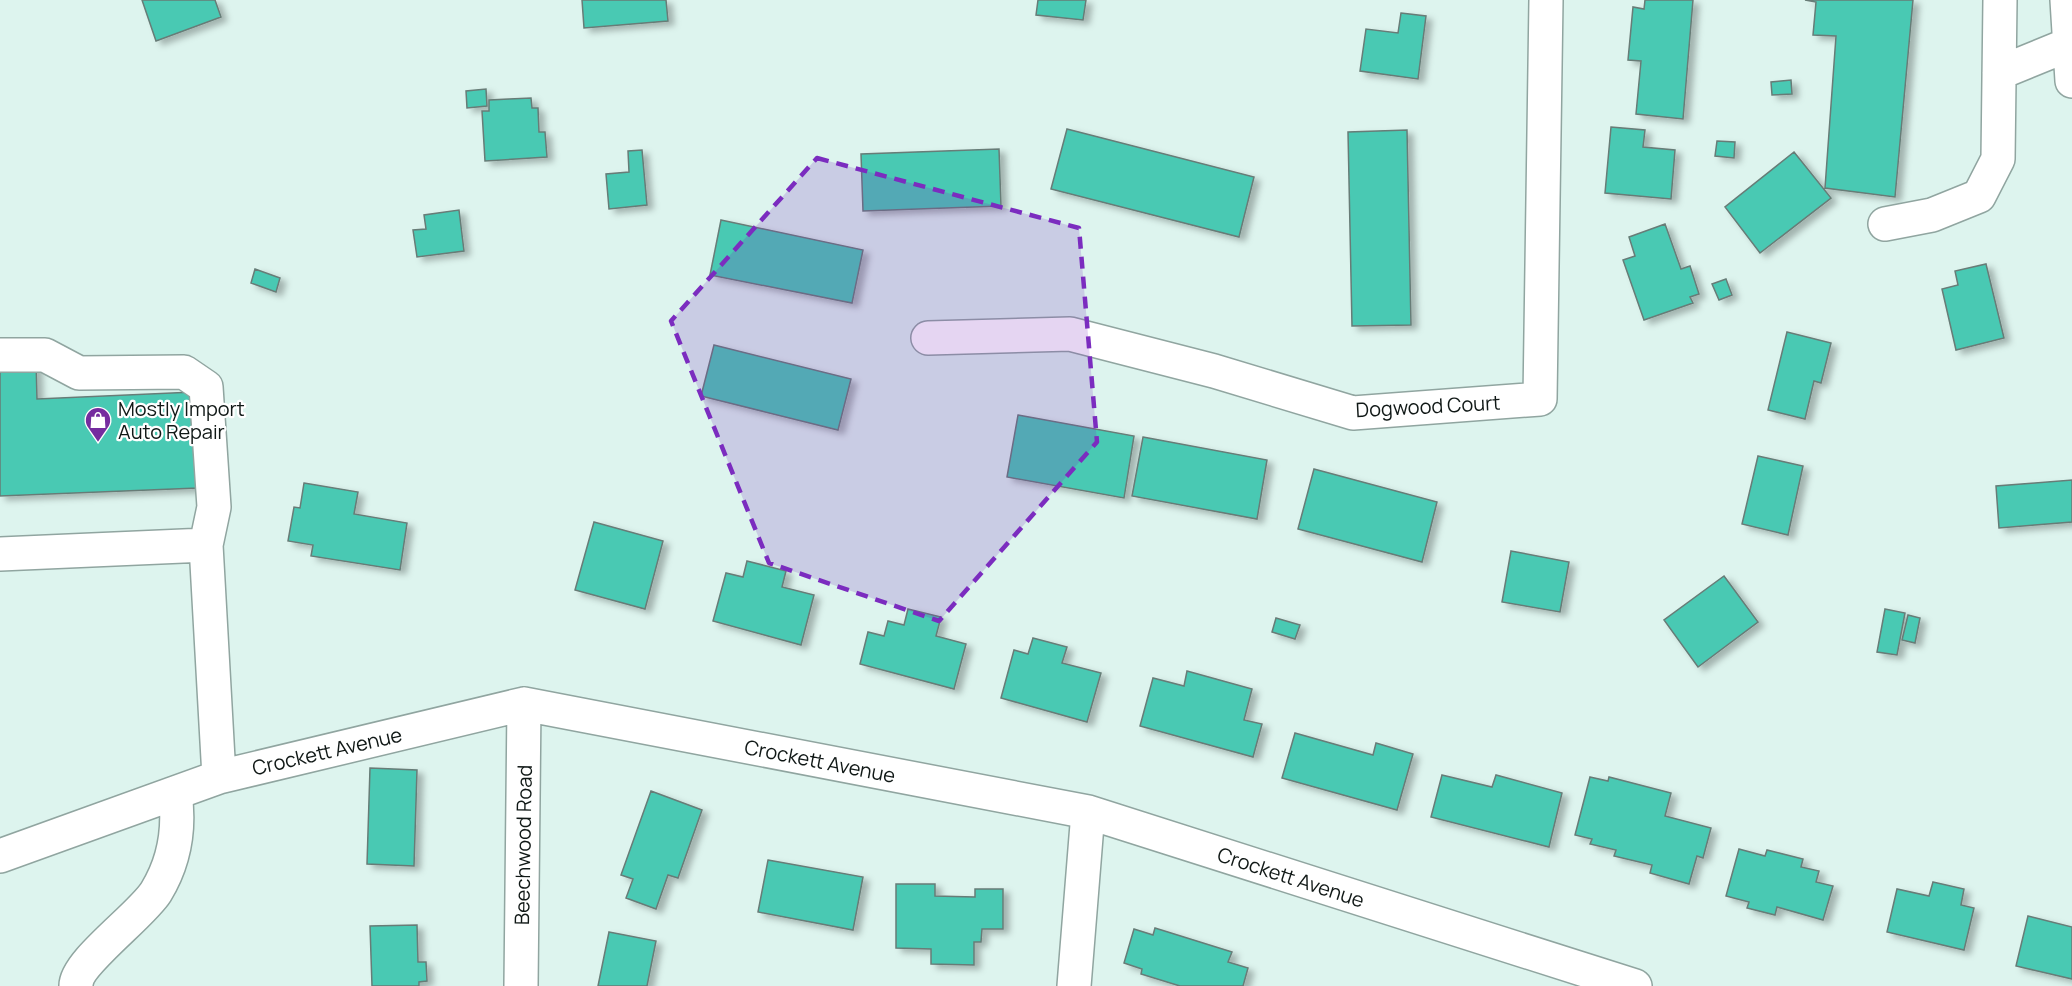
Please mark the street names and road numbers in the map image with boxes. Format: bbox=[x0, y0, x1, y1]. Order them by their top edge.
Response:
street label: Dogwood Court bbox=[1355, 389, 1501, 423]
street label: Crockett Avenue bbox=[249, 721, 405, 781]
street label: Crockett Avenue bbox=[742, 733, 898, 789]
street label: Beechwood Road bbox=[508, 765, 538, 925]
street label: Crockett Avenue bbox=[1214, 841, 1368, 913]

